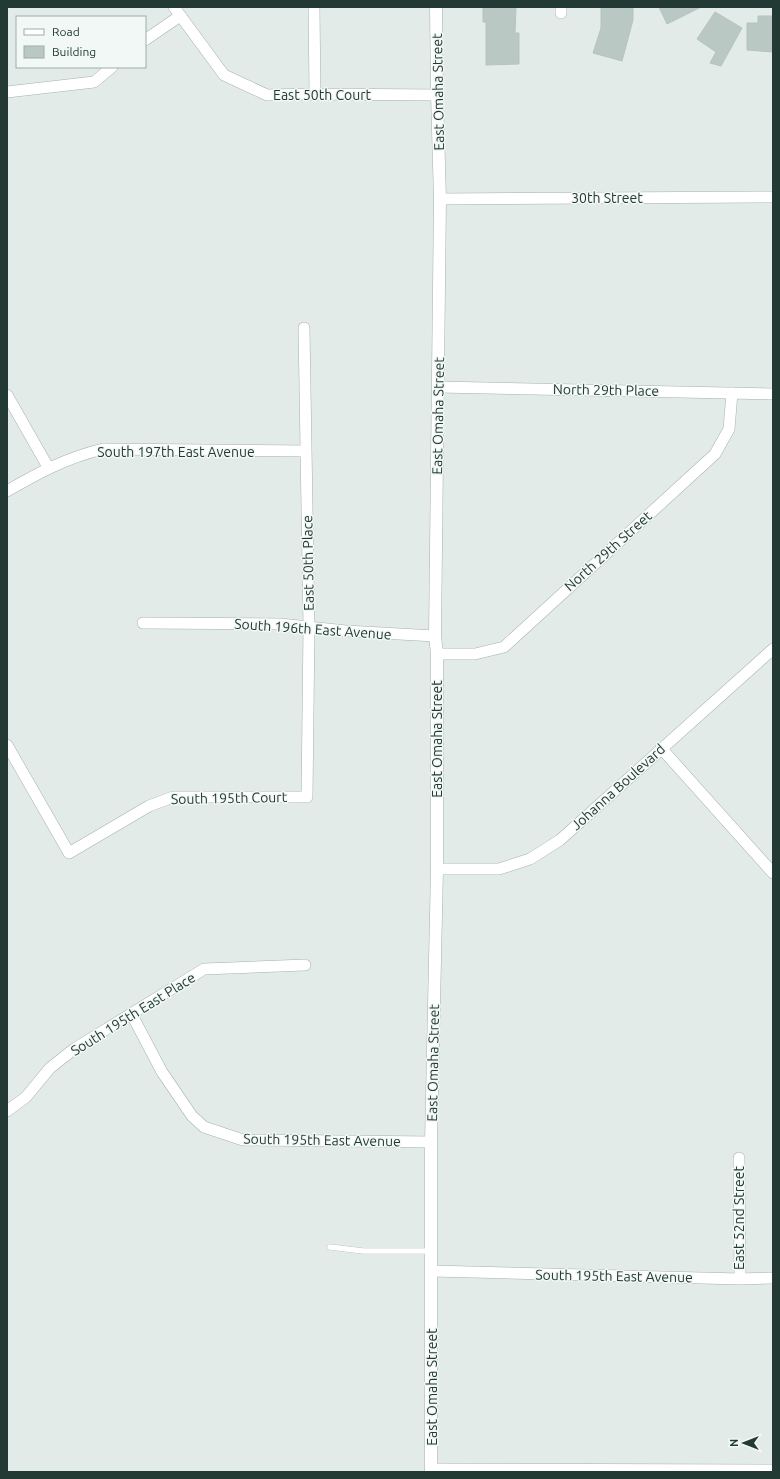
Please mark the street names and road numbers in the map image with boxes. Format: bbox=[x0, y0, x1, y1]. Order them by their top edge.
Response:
street label: East Omaha Street bbox=[429, 33, 447, 151]
street label: East 50th Court bbox=[273, 87, 371, 103]
street label: 30th Street bbox=[571, 190, 643, 206]
street label: East Omaha Street bbox=[429, 357, 447, 475]
street label: North 29th Place bbox=[553, 381, 659, 399]
street label: South 197th East Avenue bbox=[97, 444, 255, 460]
street label: North 29th Street bbox=[561, 507, 655, 594]
street label: East 50th Place bbox=[299, 515, 317, 611]
street label: South 196th East Avenue bbox=[234, 616, 392, 642]
street label: East Omaha Street bbox=[429, 680, 445, 798]
street label: Johanna Boulevard bbox=[568, 741, 668, 833]
street label: South 195th Court bbox=[171, 789, 288, 807]
street label: South 195th East Place bbox=[68, 969, 198, 1059]
street label: East Omaha Street bbox=[424, 1004, 442, 1122]
street label: South 195th East Avenue bbox=[243, 1131, 401, 1149]
street label: East 52nd Street bbox=[731, 1165, 747, 1270]
street label: South 195th East Avenue bbox=[535, 1267, 693, 1285]
street label: East Omaha Street bbox=[424, 1328, 440, 1446]

